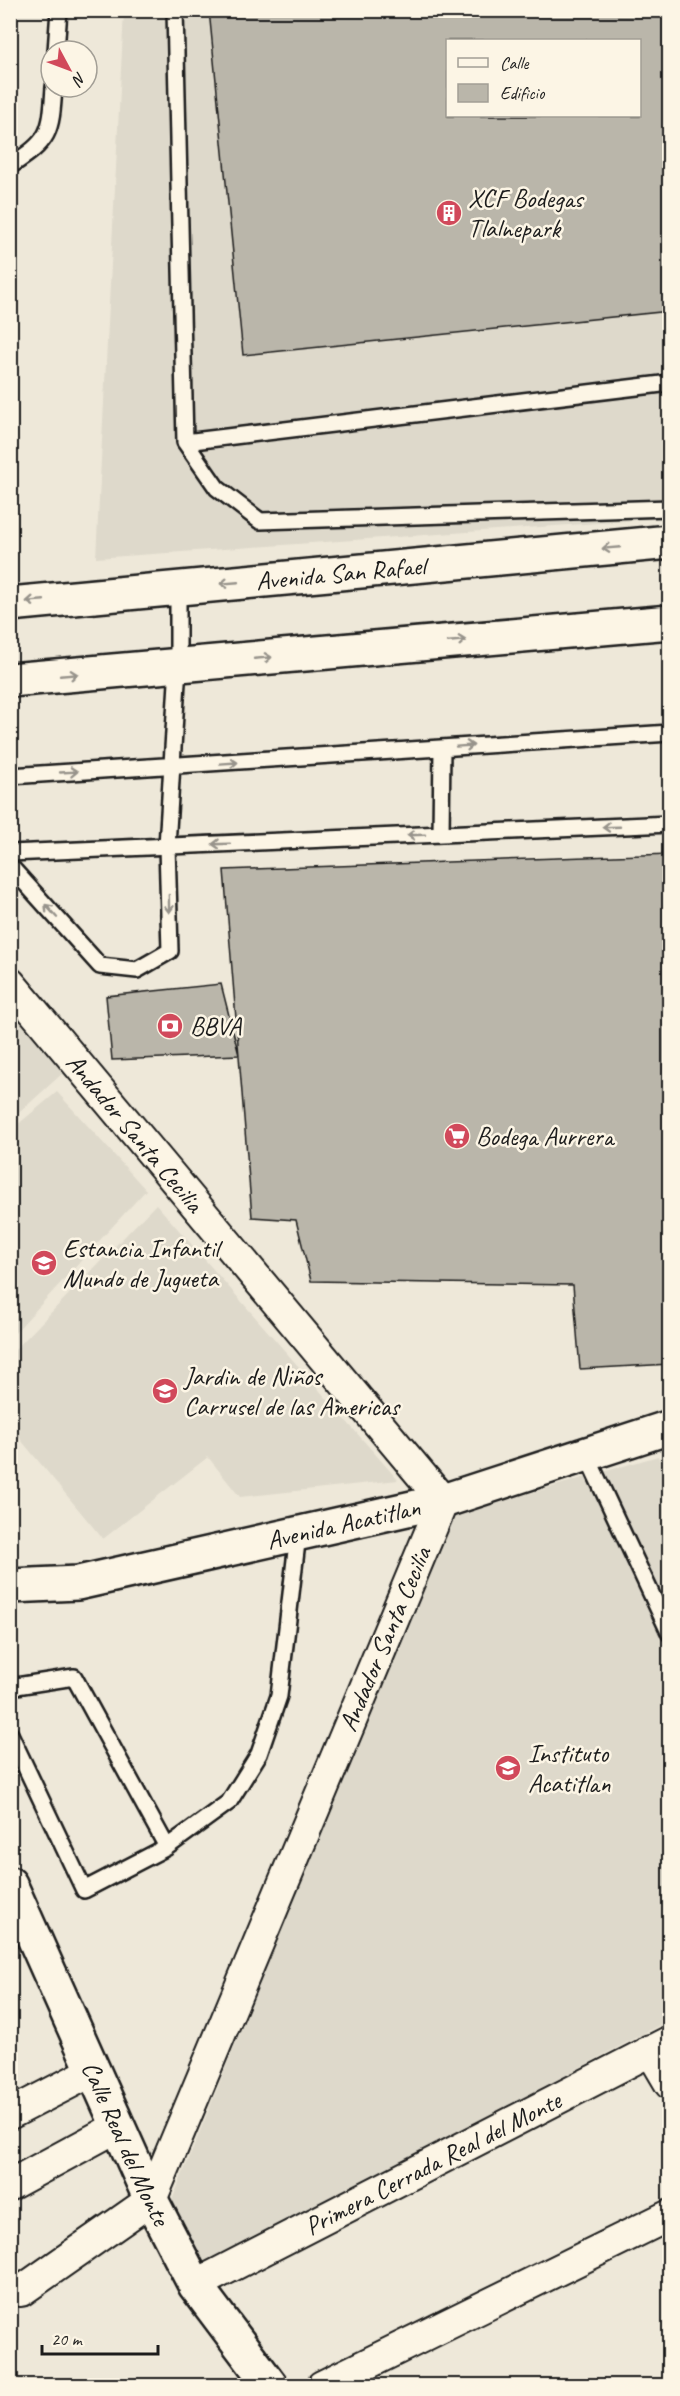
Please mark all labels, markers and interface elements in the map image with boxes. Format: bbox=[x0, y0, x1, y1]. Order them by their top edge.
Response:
north arrow bbox=[39, 39, 99, 99]
legend bbox=[446, 39, 641, 117]
text: Calle bbox=[500, 52, 529, 74]
text: N bbox=[67, 68, 90, 91]
text: Edificio bbox=[500, 82, 546, 104]
place label: XCF Bodegas Tlalnepark bbox=[468, 182, 585, 245]
building icon: XCF Bodegas Tlalnepark bbox=[434, 198, 464, 228]
one-way arrow bbox=[602, 543, 622, 554]
street label: Avenida San Rafael bbox=[254, 548, 431, 597]
one-way arrow bbox=[219, 578, 239, 589]
one-way arrow bbox=[25, 596, 45, 607]
one-way arrow bbox=[447, 635, 467, 646]
one-way arrow bbox=[253, 652, 272, 663]
one-way arrow bbox=[58, 669, 78, 680]
one-way arrow bbox=[455, 741, 474, 752]
one-way arrow bbox=[218, 757, 238, 768]
one-way arrow bbox=[58, 767, 78, 778]
one-way arrow bbox=[602, 821, 622, 832]
one-way arrow bbox=[407, 830, 427, 841]
one-way arrow bbox=[212, 838, 232, 849]
one-way arrow bbox=[163, 894, 174, 914]
one-way arrow bbox=[44, 904, 58, 919]
place label: BBVA bbox=[190, 1010, 243, 1043]
bank icon: BBVA bbox=[155, 1011, 185, 1041]
street label: Andador Santa Cecilia bbox=[59, 1046, 212, 1220]
place label: Bodega Aurrera bbox=[476, 1120, 615, 1153]
supermarket icon: Bodega Aurrera bbox=[442, 1121, 472, 1151]
place label: Estancia Infantil Mundo de Jugueta bbox=[63, 1232, 224, 1295]
school or university icon: Estancia Infantil Mundo de Jugueta bbox=[29, 1248, 59, 1278]
place label: Jardin de Niños Carrusel de las Americas bbox=[182, 1360, 401, 1423]
school or university icon: Jardin de Niños Carrusel de las Americas bbox=[150, 1376, 180, 1406]
street label: Avenida Acatitlan bbox=[263, 1490, 423, 1557]
street label: Andador Santa Cecilia bbox=[331, 1540, 439, 1736]
place label: Instituto Acatitlan bbox=[528, 1737, 611, 1800]
school or university icon: Instituto Acatitlan bbox=[493, 1753, 523, 1783]
street label: Calle Real del Monte bbox=[75, 2056, 179, 2233]
street label: Primera Cerrada Real del Monte bbox=[299, 2083, 568, 2242]
scale bar bbox=[42, 2318, 158, 2356]
text: 20 m bbox=[51, 2328, 84, 2350]

